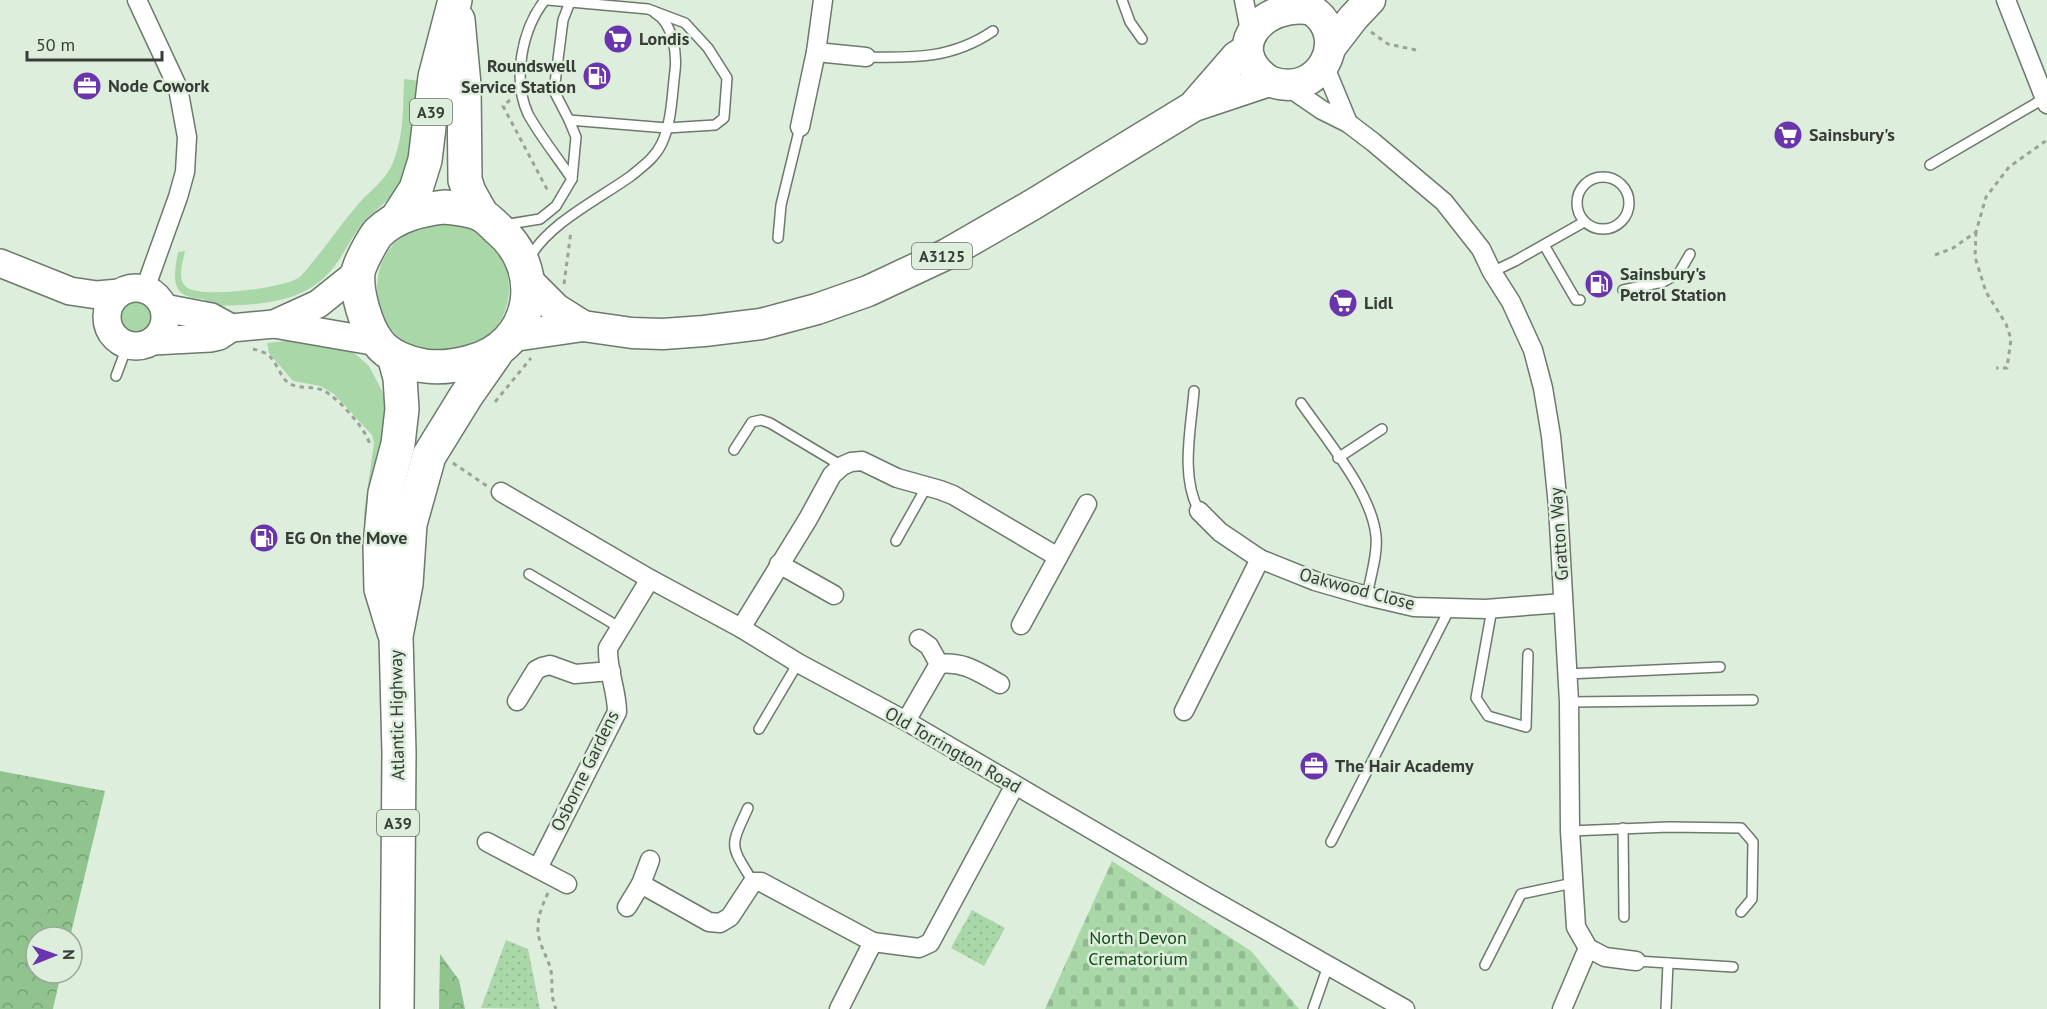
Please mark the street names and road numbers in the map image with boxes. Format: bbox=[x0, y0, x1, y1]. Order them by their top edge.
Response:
road number: A39 bbox=[410, 99, 452, 125]
road number: A3125 bbox=[912, 243, 972, 269]
street label: Gratton Way bbox=[1544, 486, 1573, 581]
street label: Oakwood Close bbox=[1297, 562, 1417, 615]
street label: Atlantic Highway bbox=[384, 649, 409, 781]
street label: Old Torrington Road bbox=[881, 701, 1026, 798]
street label: Osborne Gardens bbox=[545, 707, 624, 835]
road number: A39 bbox=[377, 810, 419, 836]

